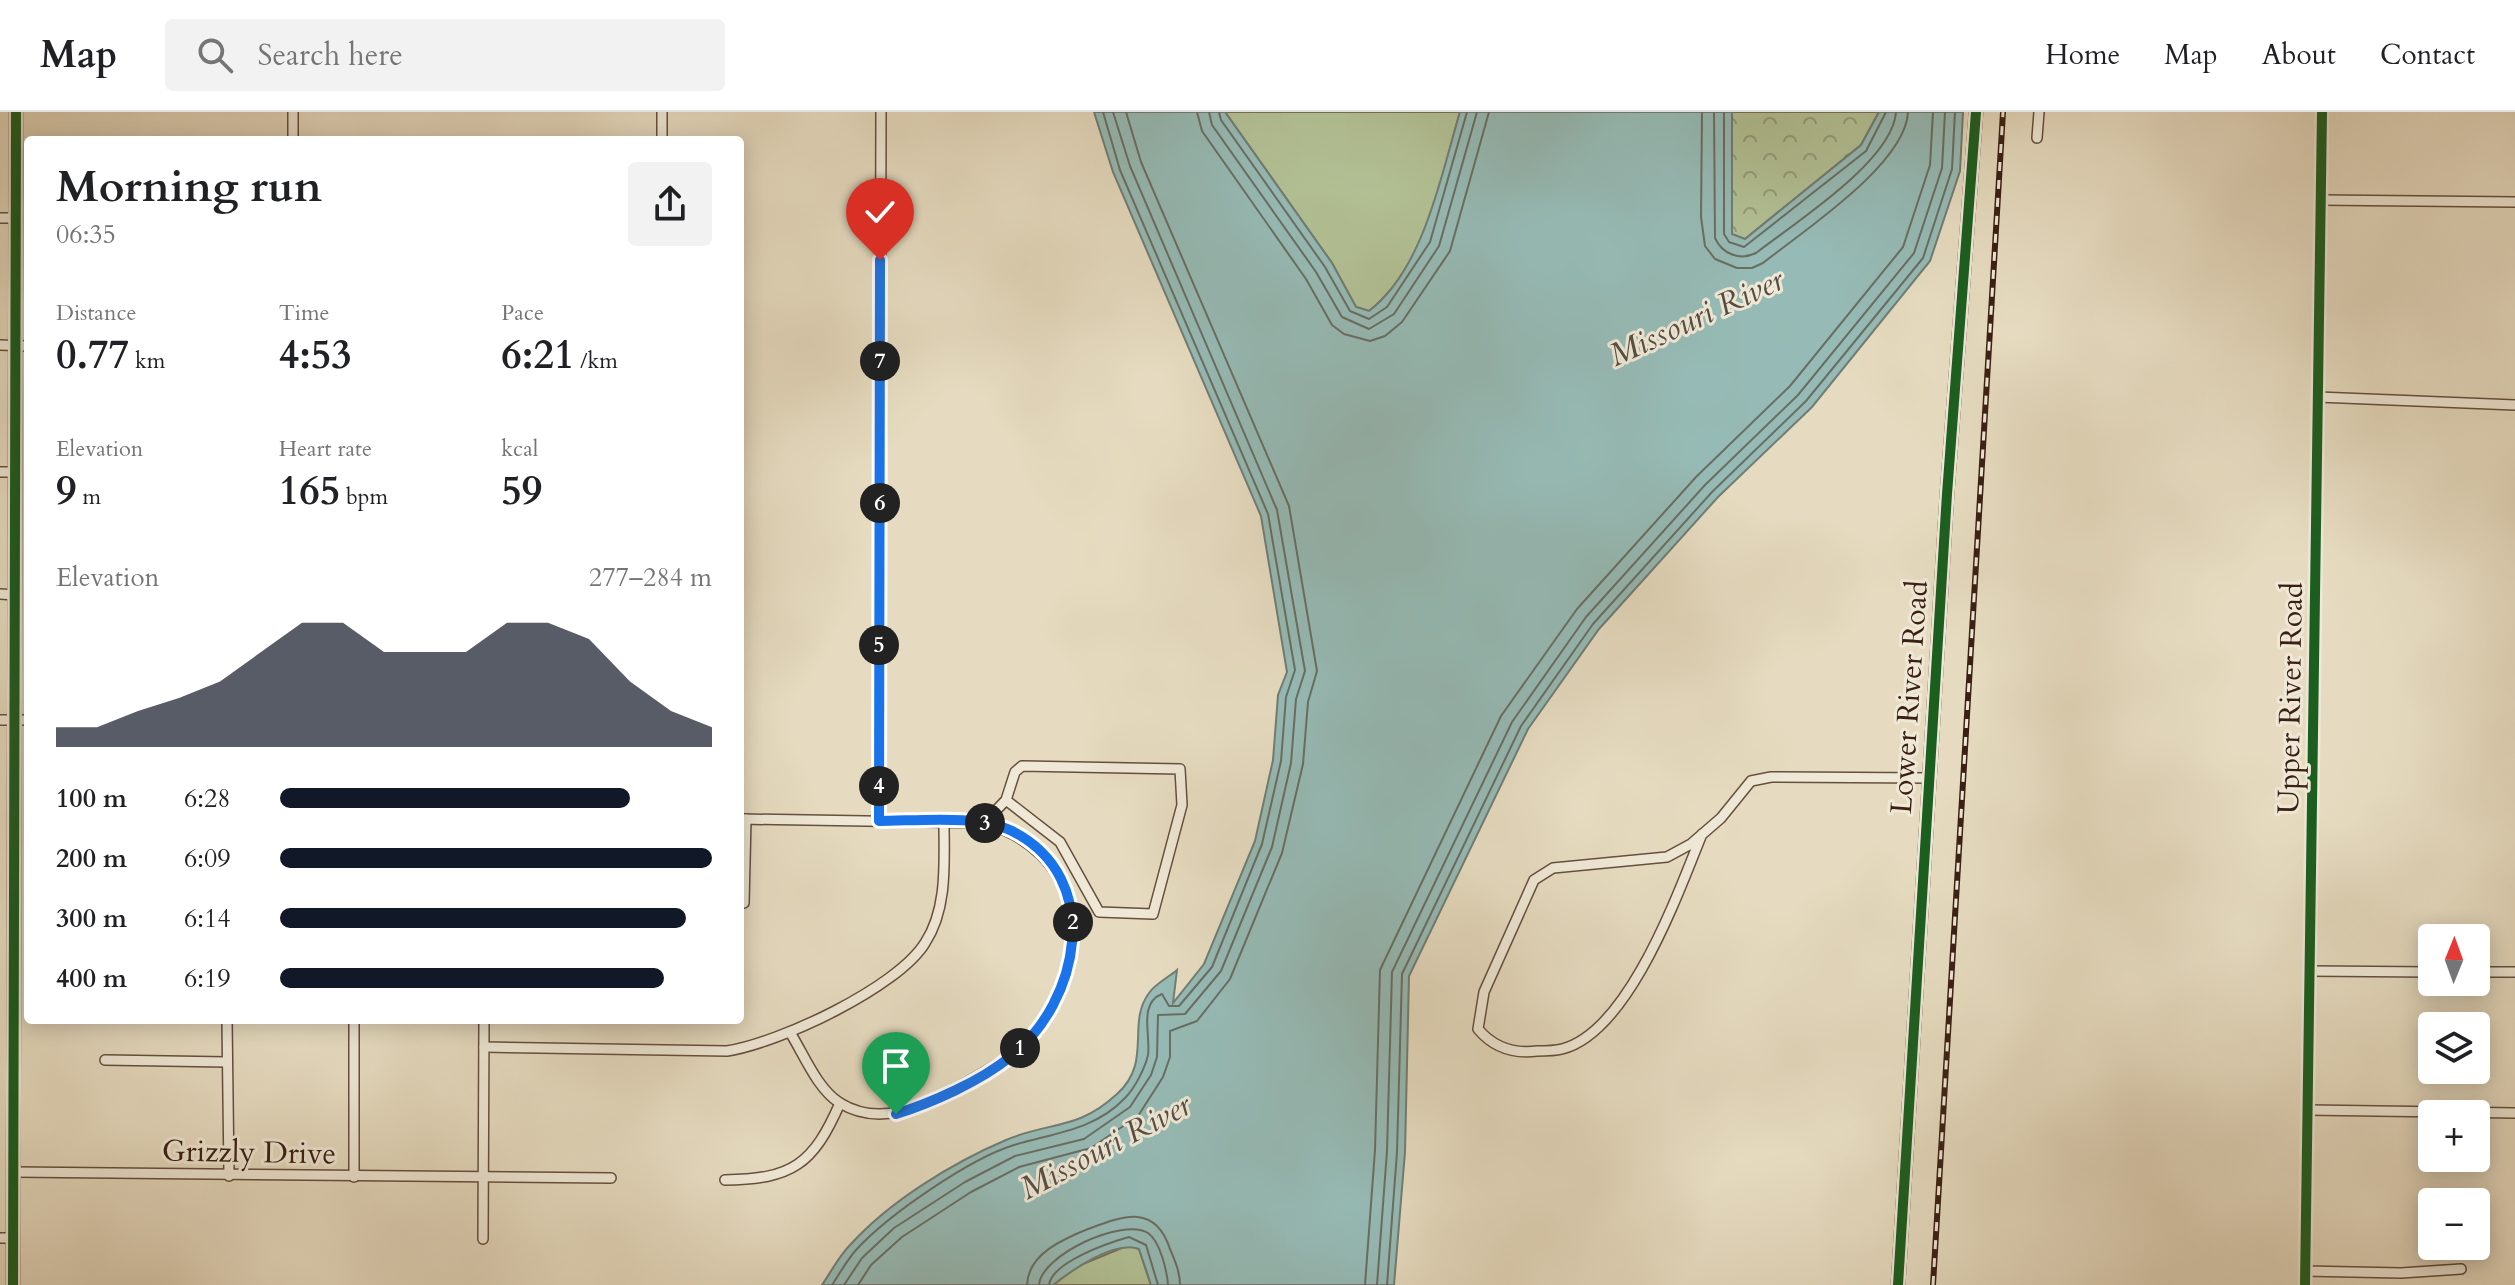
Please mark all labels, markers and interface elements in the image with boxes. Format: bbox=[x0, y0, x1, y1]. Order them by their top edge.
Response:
search box bbox=[165, 19, 725, 91]
text: Map bbox=[40, 29, 117, 81]
icon: search bbox=[193, 33, 237, 77]
text: Search here bbox=[257, 35, 403, 76]
text: Home bbox=[2045, 36, 2120, 74]
text: Map bbox=[2164, 36, 2218, 74]
text: About bbox=[2262, 36, 2336, 74]
text: Contact bbox=[2380, 36, 2475, 74]
text: Morning run bbox=[56, 157, 322, 217]
button: share bbox=[628, 162, 712, 246]
pin bbox=[846, 178, 914, 260]
icon: check bbox=[858, 190, 902, 234]
text: 06:35 bbox=[56, 217, 116, 252]
water label: Missouri River bbox=[1602, 258, 1792, 378]
text: Distance bbox=[56, 298, 136, 328]
text: Time bbox=[279, 298, 330, 328]
text: Pace bbox=[501, 298, 544, 328]
text: 0.77 bbox=[56, 328, 129, 383]
text: 4:53 bbox=[279, 328, 352, 383]
text: 6:21 bbox=[501, 328, 574, 383]
pin: 7 bbox=[860, 341, 900, 381]
text: km bbox=[129, 346, 165, 376]
text: /km bbox=[574, 346, 618, 376]
text: 7 bbox=[874, 346, 886, 376]
text: Elevation bbox=[56, 434, 143, 464]
text: Heart rate bbox=[279, 434, 372, 464]
text: kcal bbox=[501, 434, 538, 464]
text: 9 bbox=[56, 464, 77, 519]
text: 165 bbox=[279, 464, 340, 519]
text: 59 bbox=[501, 464, 542, 519]
text: m bbox=[77, 482, 101, 512]
text: bpm bbox=[340, 482, 388, 512]
pin: 6 bbox=[860, 483, 900, 523]
text: 6 bbox=[874, 488, 886, 518]
text: Elevation bbox=[56, 560, 159, 595]
text: 277–284 m bbox=[589, 560, 712, 595]
street label: Lower River Road bbox=[1881, 579, 1938, 815]
street label: Upper River Road bbox=[2268, 582, 2313, 814]
pin: 5 bbox=[859, 625, 899, 665]
text: 5 bbox=[873, 630, 885, 660]
pin: 4 bbox=[859, 766, 899, 806]
text: 4 bbox=[873, 771, 885, 801]
text: 100 m bbox=[56, 781, 127, 816]
text: 6:28 bbox=[184, 781, 231, 816]
pin: 3 bbox=[965, 803, 1005, 843]
text: 3 bbox=[979, 808, 991, 838]
text: 200 m bbox=[56, 841, 127, 876]
text: 6:09 bbox=[184, 841, 231, 876]
text: 300 m bbox=[56, 901, 127, 936]
text: 6:14 bbox=[184, 901, 231, 936]
pin: 2 bbox=[1053, 902, 1093, 942]
text: 2 bbox=[1067, 907, 1079, 937]
north arrow bbox=[2418, 924, 2490, 996]
map controls bbox=[2418, 924, 2490, 1260]
text: 400 m bbox=[56, 961, 127, 996]
text: 6:19 bbox=[184, 961, 231, 996]
button: layers bbox=[2418, 1012, 2490, 1084]
pin: 1 bbox=[1000, 1028, 1040, 1068]
pin bbox=[862, 1032, 930, 1114]
text: 1 bbox=[1014, 1033, 1026, 1063]
icon: arrive bbox=[874, 1044, 918, 1088]
water label: Missouri River bbox=[1012, 1083, 1200, 1211]
button: + bbox=[2418, 1100, 2490, 1172]
street label: Grizzly Drive bbox=[162, 1130, 336, 1175]
button: − bbox=[2418, 1188, 2490, 1260]

